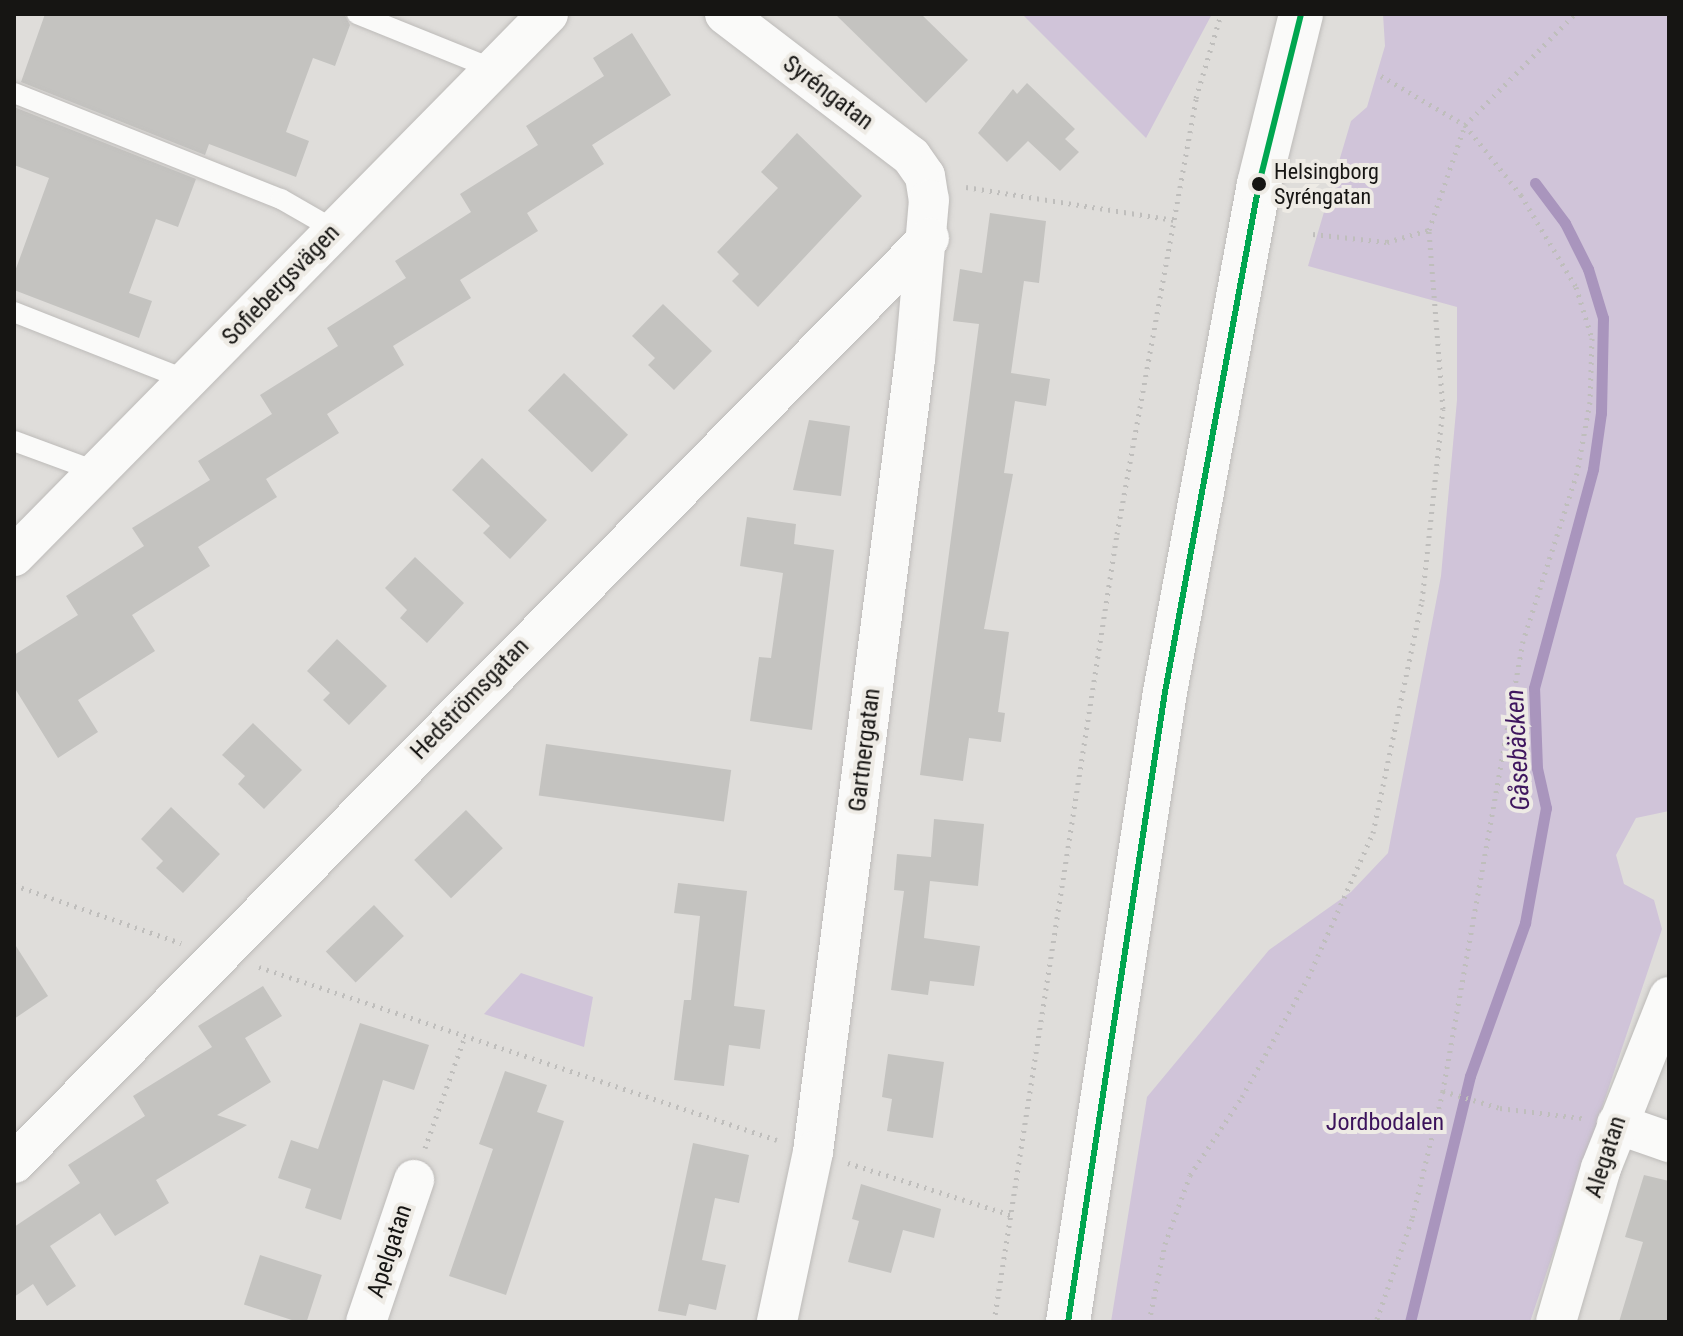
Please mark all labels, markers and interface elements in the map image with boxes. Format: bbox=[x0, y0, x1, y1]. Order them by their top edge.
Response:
street label: Syréngatan bbox=[777, 50, 879, 136]
place label: Helsingborg Syréngatan bbox=[1274, 158, 1379, 210]
marker: Helsingborg Syréngatan bbox=[1251, 176, 1267, 192]
street label: Sofiebergsvägen bbox=[216, 219, 346, 351]
street label: Hedströmsgatan bbox=[405, 632, 535, 766]
street label: Gartnergatan bbox=[843, 687, 887, 813]
water label: Gåsebäcken bbox=[1499, 688, 1537, 812]
park label: Jordbodalen bbox=[1326, 1109, 1444, 1137]
street label: Alegatan bbox=[1579, 1113, 1633, 1201]
street label: Apelgatan bbox=[361, 1201, 419, 1301]

